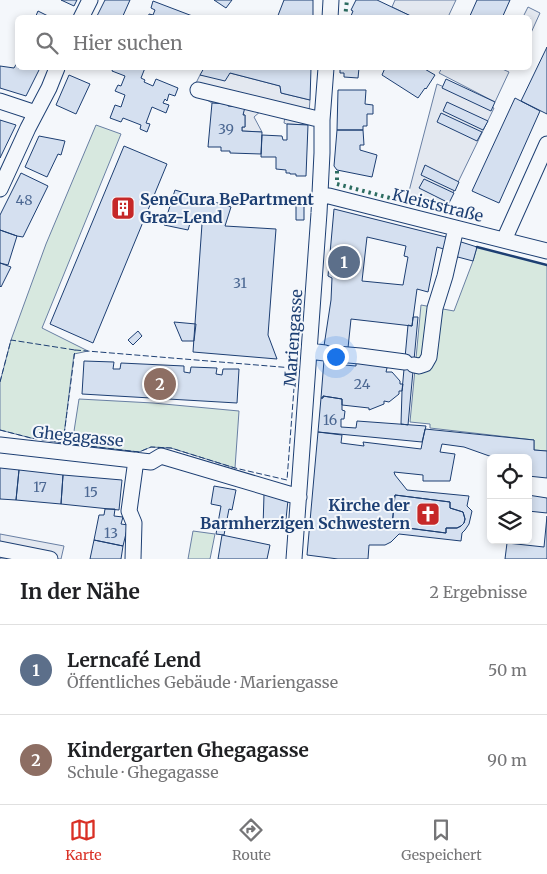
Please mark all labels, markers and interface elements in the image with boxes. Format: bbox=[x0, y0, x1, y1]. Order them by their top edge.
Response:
search box bbox=[15, 15, 532, 70]
icon: search bbox=[33, 29, 61, 57]
text: Hier suchen bbox=[73, 31, 183, 55]
house number: 39 bbox=[218, 120, 234, 138]
street label: Kleiststraße bbox=[390, 184, 486, 226]
place label: SeneCura BePartment Graz-Lend bbox=[140, 189, 315, 227]
house number: 48 bbox=[16, 191, 32, 209]
building icon: SeneCura BePartment Graz-Lend bbox=[110, 195, 136, 221]
pin: 1 bbox=[328, 243, 360, 281]
house number: 31 bbox=[233, 274, 247, 292]
street label: Mariengasse bbox=[280, 288, 306, 388]
your location bbox=[323, 344, 349, 370]
pin: 2 bbox=[144, 365, 176, 403]
house number: 24 bbox=[354, 375, 371, 393]
house number: 16 bbox=[323, 411, 337, 429]
street label: Ghegagasse bbox=[32, 421, 124, 451]
map controls bbox=[487, 454, 532, 544]
button: locate bbox=[487, 454, 532, 499]
house number: 17 bbox=[33, 478, 47, 496]
house number: 15 bbox=[84, 483, 98, 501]
place label: Kirche der Barmherzigen Schwestern bbox=[200, 495, 411, 533]
button: layers bbox=[487, 499, 532, 544]
church icon: Kirche der Barmherzigen Schwestern bbox=[415, 501, 441, 527]
house number: 13 bbox=[104, 524, 118, 542]
text: In der Nähe bbox=[20, 578, 140, 605]
text: 2 Ergebnisse bbox=[429, 582, 527, 602]
text: Lerncafé Lend bbox=[67, 648, 201, 672]
text: 1 bbox=[32, 660, 40, 680]
text: 50 m bbox=[488, 660, 527, 680]
text: Öffentliches Gebäude · Mariengasse bbox=[67, 672, 338, 692]
text: Kindergarten Ghegagasse bbox=[67, 738, 309, 762]
text: 2 bbox=[31, 750, 41, 770]
text: 90 m bbox=[487, 750, 527, 770]
text: Schule · Ghegagasse bbox=[67, 762, 219, 782]
tab: Karte bbox=[65, 816, 102, 864]
tab: Route bbox=[232, 816, 271, 864]
tab: Gespeichert bbox=[401, 816, 482, 864]

